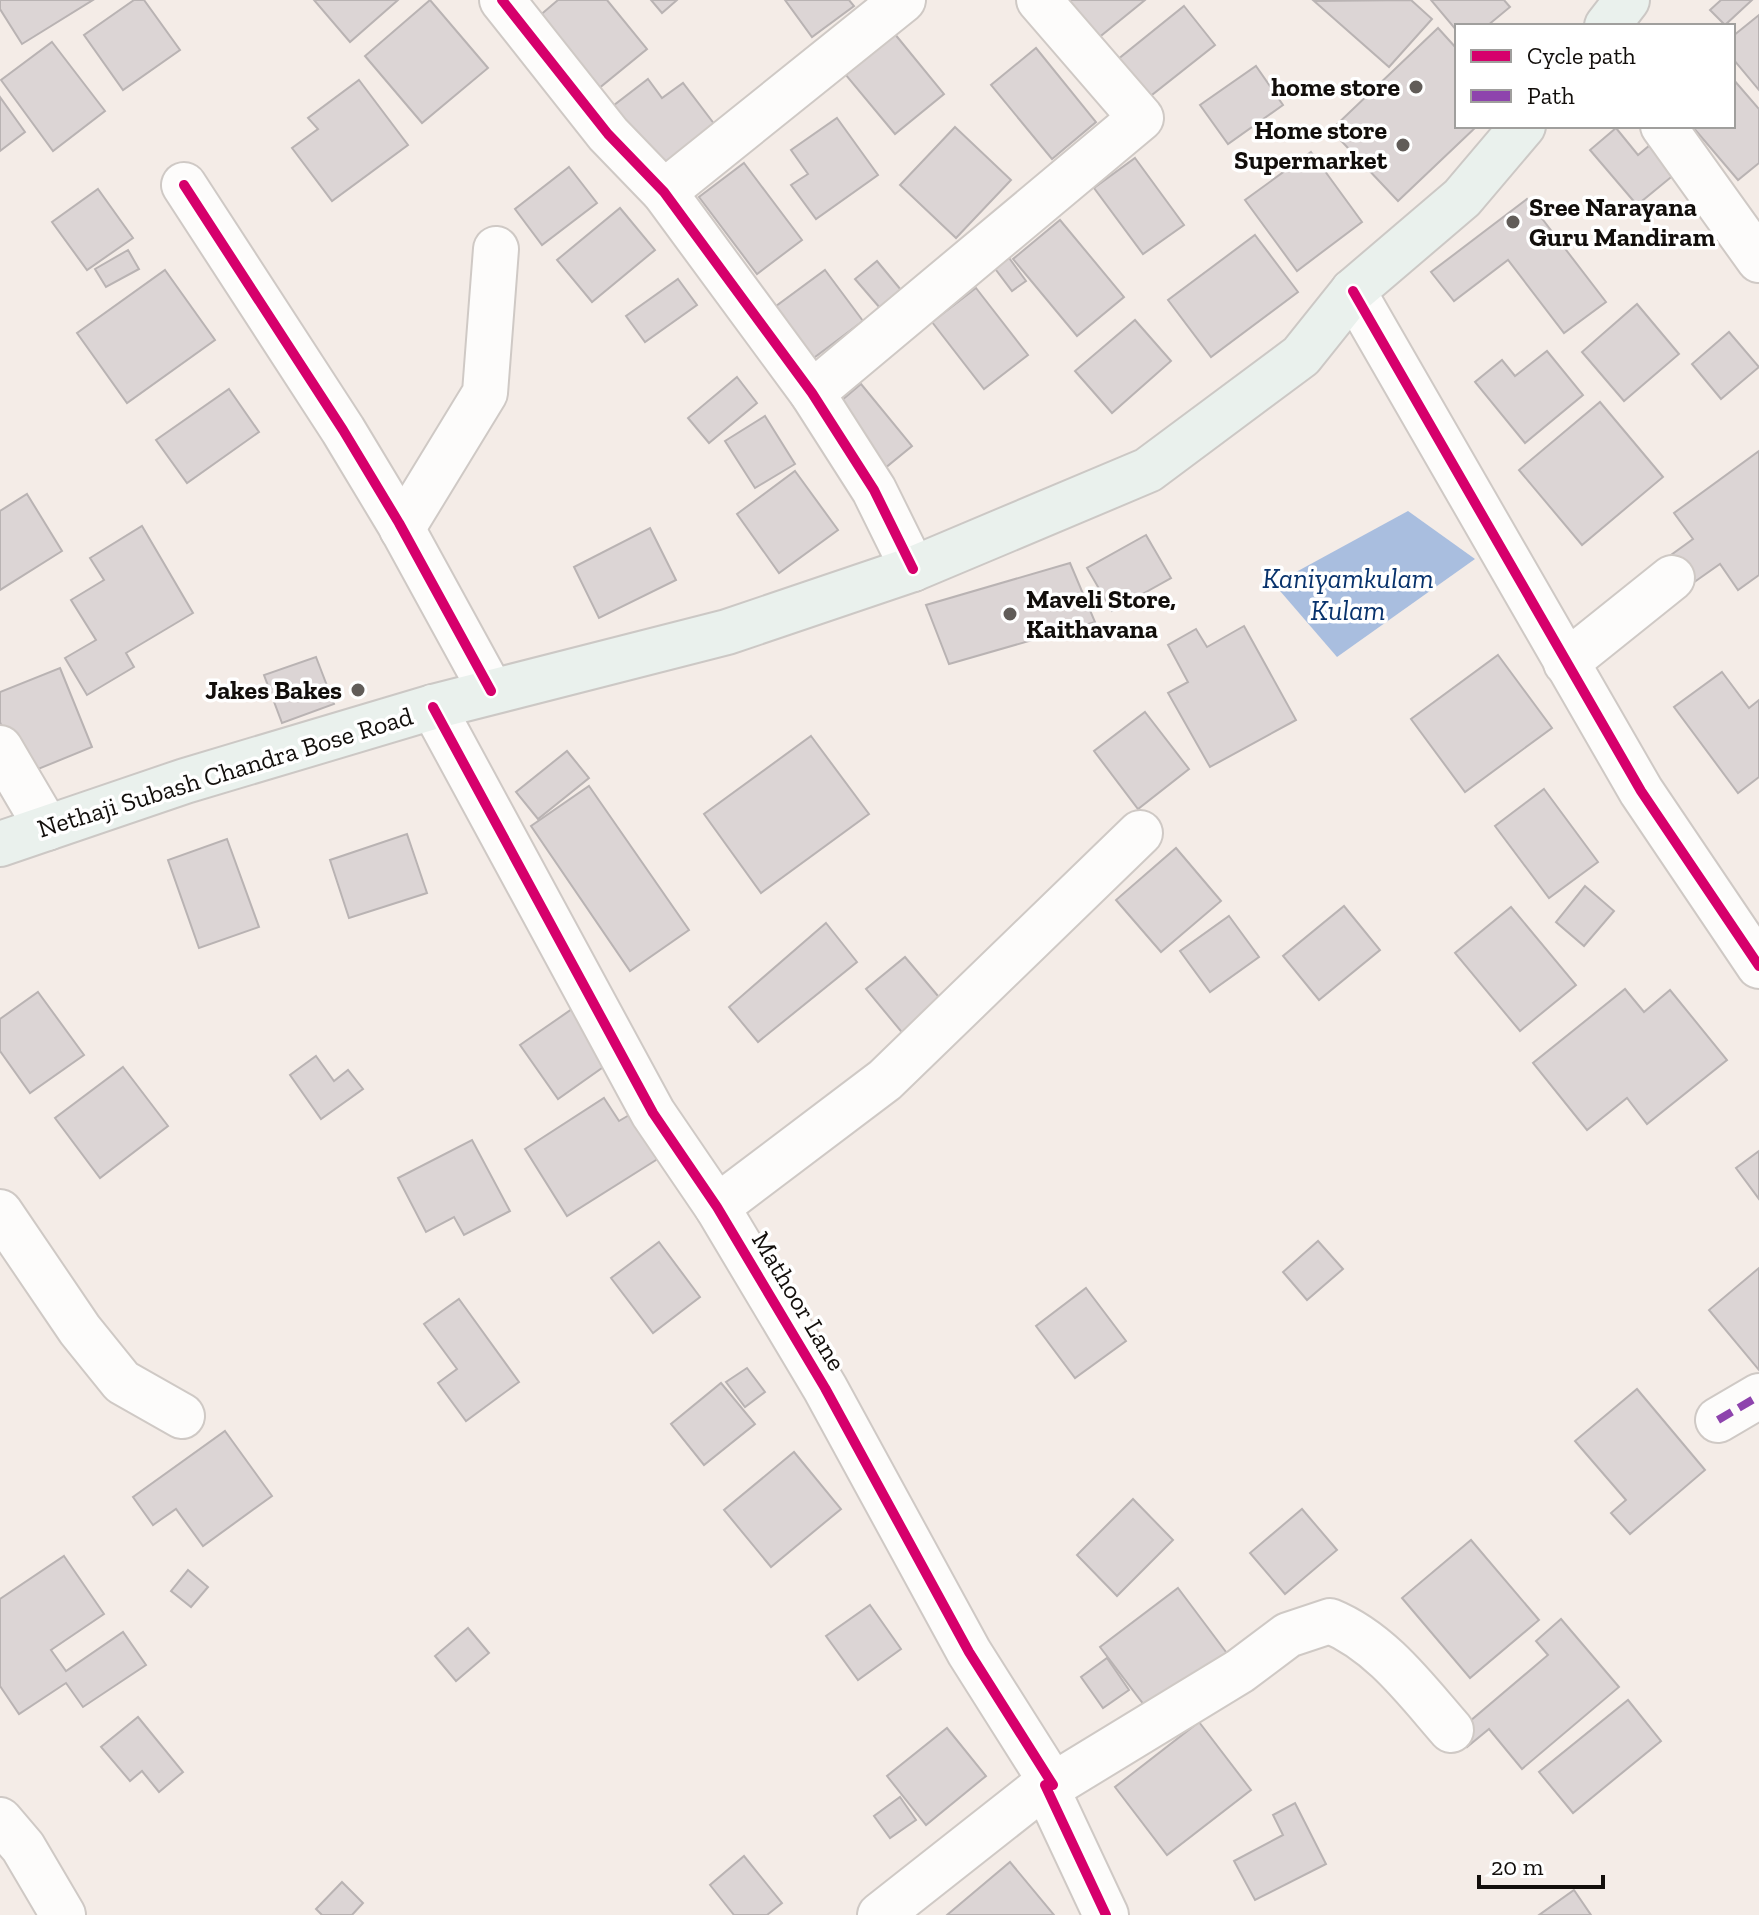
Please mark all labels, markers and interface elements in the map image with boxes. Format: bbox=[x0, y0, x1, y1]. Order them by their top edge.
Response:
legend bbox=[1455, 24, 1735, 128]
text: Cycle path bbox=[1527, 41, 1636, 70]
place label: home store bbox=[1271, 71, 1400, 103]
marker: home store bbox=[1407, 78, 1425, 96]
text: Path bbox=[1527, 81, 1575, 110]
place label: Home store Supermarket bbox=[1234, 114, 1388, 176]
marker: Home store Supermarket bbox=[1394, 136, 1412, 154]
place label: Sree Narayana Guru Mandiram bbox=[1529, 191, 1715, 253]
marker: Sree Narayana Guru Mandiram bbox=[1504, 213, 1522, 231]
water label: Kaniyamkulam Kulam bbox=[1262, 562, 1434, 627]
place label: Maveli Store, Kaithavana bbox=[1026, 583, 1176, 645]
marker: Maveli Store, Kaithavana bbox=[1001, 605, 1019, 623]
place label: Jakes Bakes bbox=[205, 674, 342, 706]
marker: Jakes Bakes bbox=[349, 681, 367, 699]
street label: Nethaji Subash Chandra Bose Road bbox=[33, 700, 417, 844]
street label: Mathoor Lane bbox=[745, 1226, 853, 1376]
scale bar bbox=[1479, 1839, 1603, 1889]
text: 20 m bbox=[1491, 1852, 1544, 1881]

